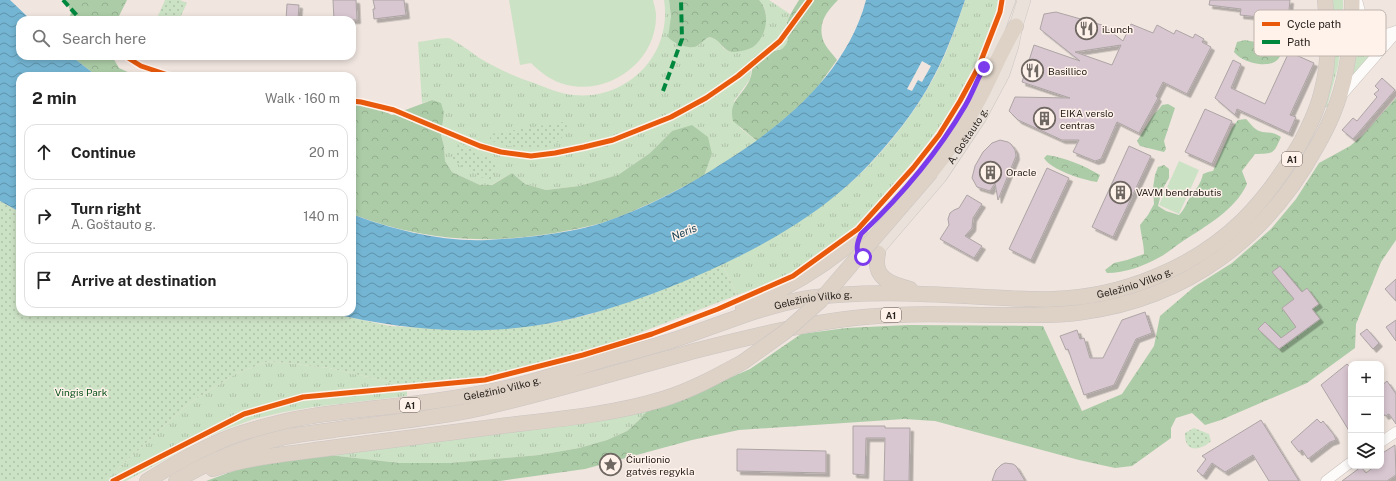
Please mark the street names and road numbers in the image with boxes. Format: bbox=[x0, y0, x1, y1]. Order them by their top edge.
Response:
street label: A. Goštauto g. bbox=[944, 105, 990, 166]
road number: A1 bbox=[1282, 152, 1302, 166]
street label: Geležinio Vilko g. bbox=[1095, 264, 1174, 300]
street label: Geležinio Vilko g. bbox=[773, 288, 852, 312]
road number: A1 bbox=[881, 308, 901, 322]
street label: Geležinio Vilko g. bbox=[462, 373, 542, 402]
road number: A1 bbox=[400, 398, 420, 412]

